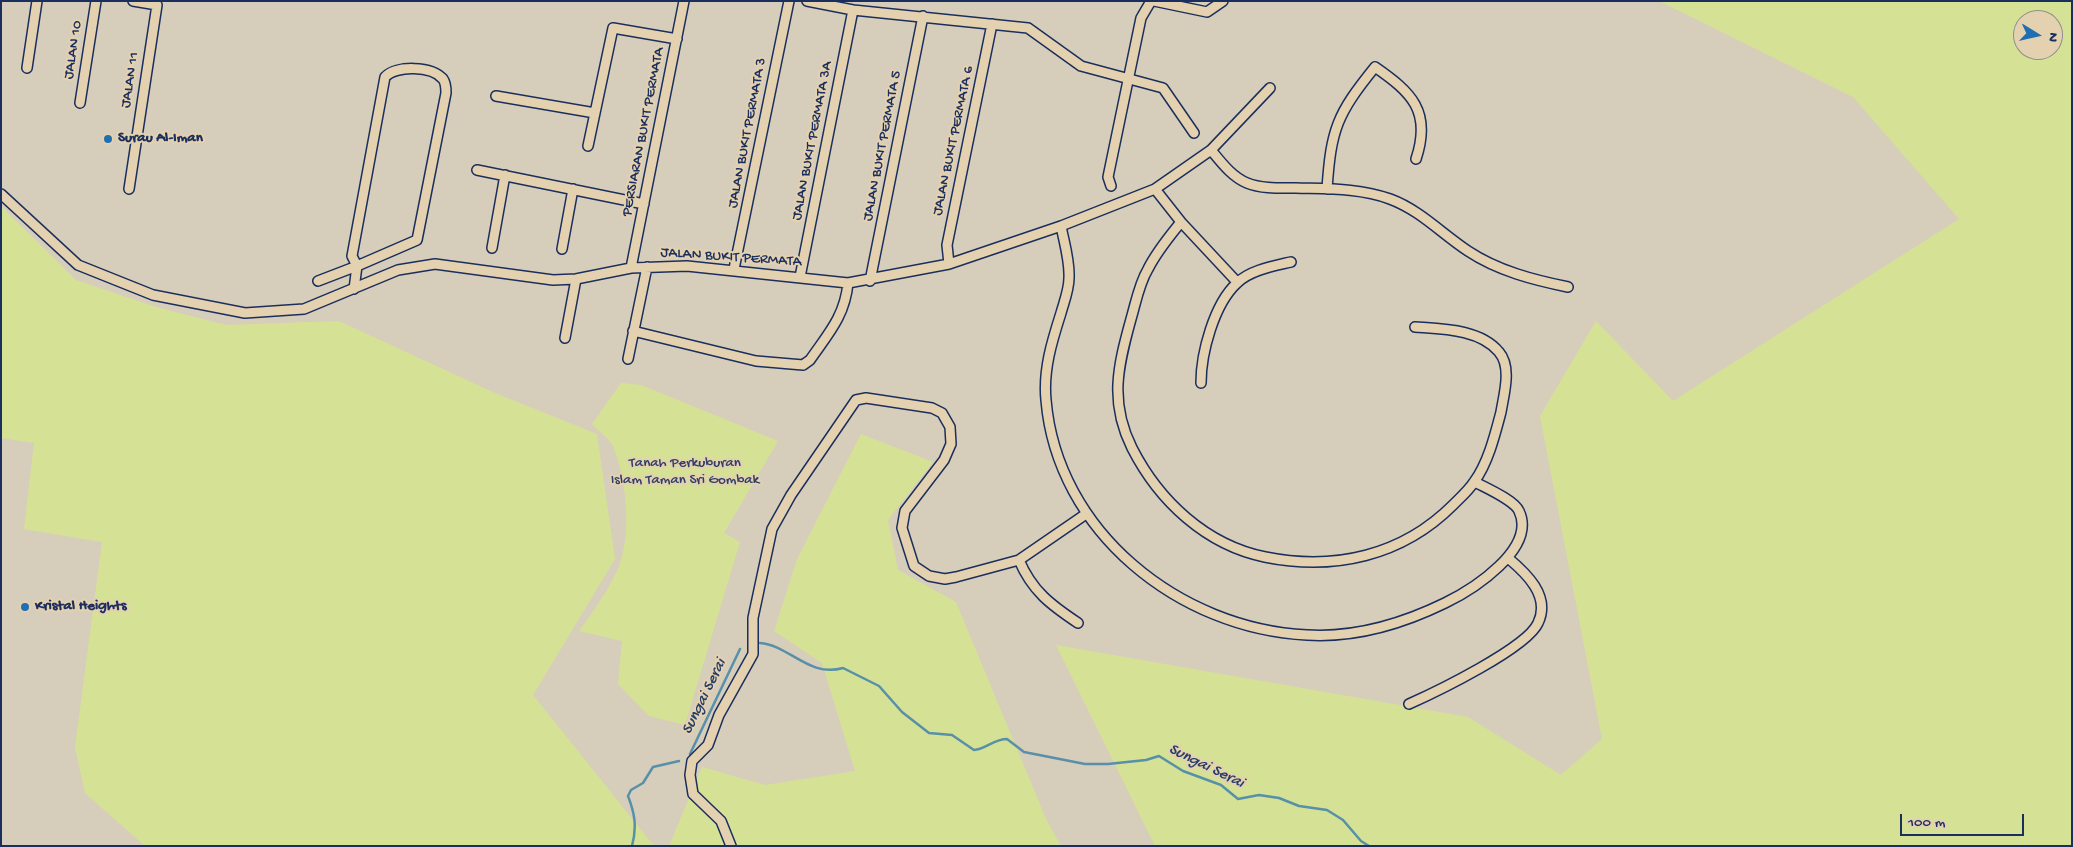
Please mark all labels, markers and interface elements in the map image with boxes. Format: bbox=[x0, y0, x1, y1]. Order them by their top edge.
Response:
north arrow bbox=[2013, 10, 2063, 60]
street label: JALAN 10 bbox=[60, 19, 88, 81]
text: N bbox=[2043, 31, 2061, 43]
street label: PERSIARAN BUKIT PERMATA bbox=[619, 46, 669, 218]
street label: JALAN 11 bbox=[118, 51, 144, 109]
street label: JALAN BUKIT PERMATA 3 bbox=[725, 56, 771, 210]
street label: JALAN BUKIT PERMATA 3A bbox=[789, 60, 837, 222]
street label: JALAN BUKIT PERMATA 6 bbox=[929, 65, 979, 217]
street label: JALAN BUKIT PERMATA 5 bbox=[860, 69, 906, 223]
place label: Surau Al-Iman bbox=[118, 130, 203, 148]
marker: Surau Al-Iman bbox=[102, 133, 114, 145]
street label: JALAN BUKIT PERMATA bbox=[660, 244, 802, 272]
park label: Tanah Perkuburan Islam Taman Sri Gombak bbox=[611, 455, 759, 490]
place label: Kristal Heights bbox=[35, 598, 126, 616]
marker: Kristal Heights bbox=[19, 601, 31, 613]
water label: Sungai Serai bbox=[679, 656, 731, 738]
water label: Sungai Serai bbox=[1165, 741, 1247, 793]
scale bar bbox=[1903, 804, 2027, 836]
text: 100 m bbox=[1908, 814, 1945, 832]

